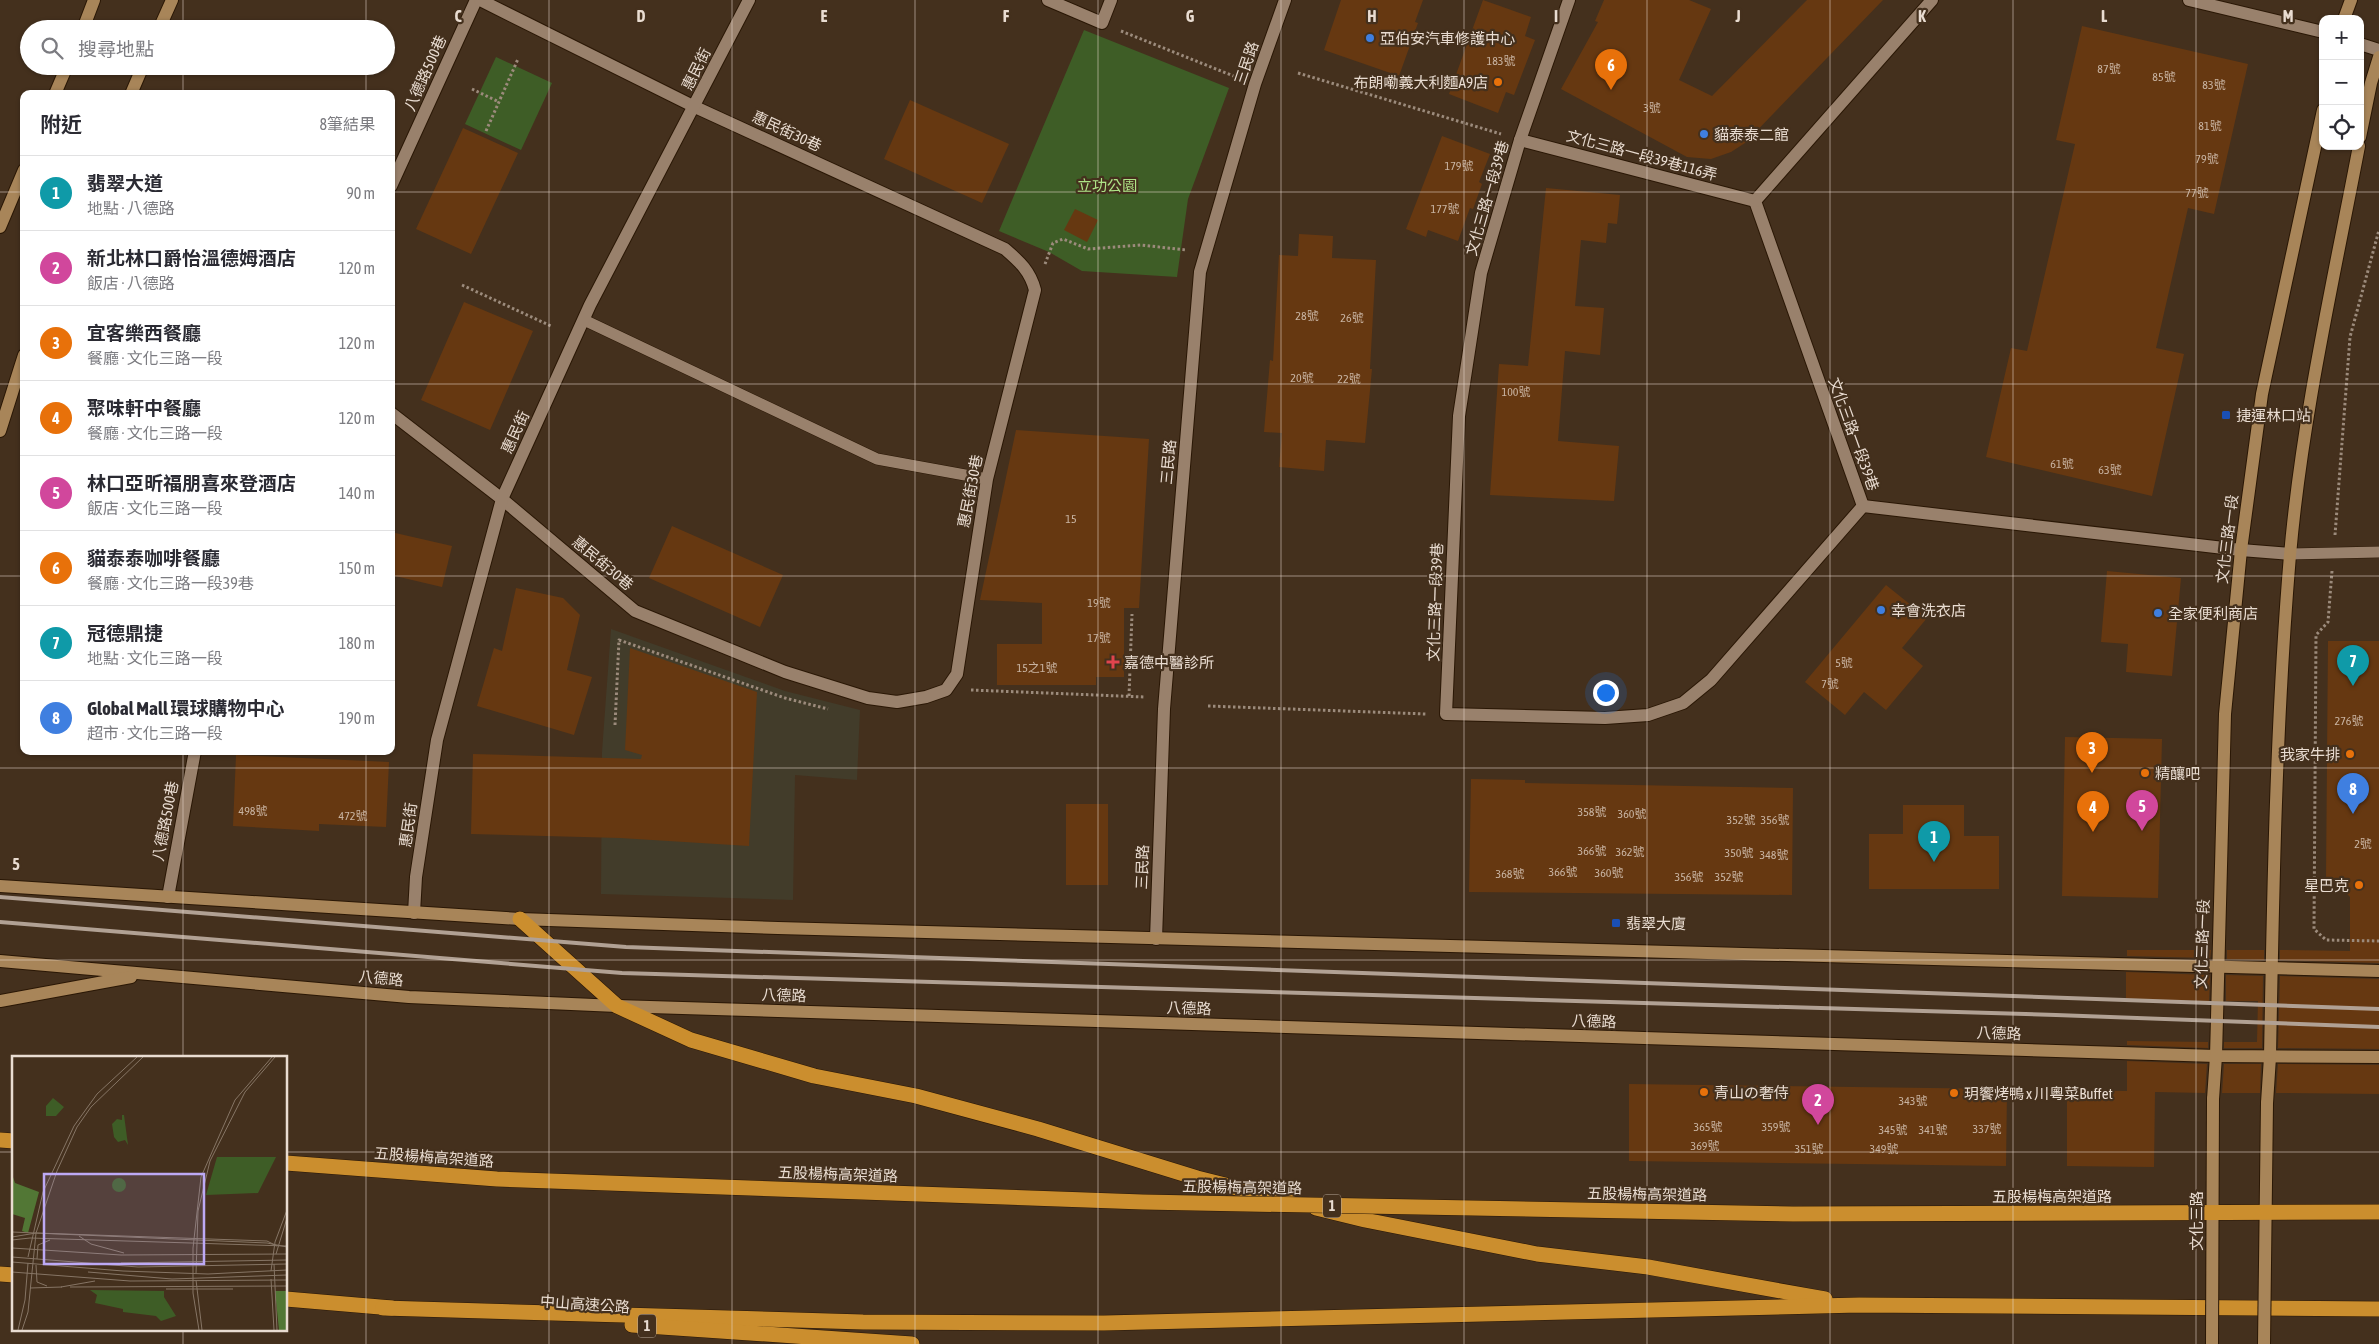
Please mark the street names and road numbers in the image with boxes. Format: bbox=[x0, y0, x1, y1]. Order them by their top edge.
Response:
street label: 八德路500巷 bbox=[401, 32, 449, 114]
street label: 三民路 bbox=[1231, 39, 1261, 87]
street label: 惠民街 bbox=[678, 45, 714, 93]
street label: 惠民街30巷 bbox=[750, 108, 824, 154]
street label: 文化三路一段39巷116弄 bbox=[1565, 127, 1719, 183]
street label: 文化三路一段39巷 bbox=[1462, 138, 1512, 258]
street label: 文化三路一段39巷 bbox=[1826, 375, 1882, 493]
street label: 惠民街 bbox=[498, 408, 532, 456]
street label: 三民路 bbox=[1158, 439, 1178, 485]
street label: 惠民街30巷 bbox=[955, 453, 985, 529]
street label: 文化三路一段 bbox=[2213, 493, 2241, 585]
street label: 惠民街30巷 bbox=[569, 533, 637, 593]
street label: 文化三路一段39巷 bbox=[1424, 542, 1446, 662]
street label: 八德路500巷 bbox=[149, 780, 181, 862]
street label: 惠民街 bbox=[396, 802, 420, 848]
street label: 三民路 bbox=[1133, 844, 1151, 890]
street label: 文化三路一段 bbox=[2192, 899, 2212, 989]
street label: 八德路 bbox=[358, 968, 404, 988]
street label: 八德路 bbox=[761, 986, 807, 1004]
street label: 八德路 bbox=[1166, 999, 1212, 1017]
street label: 八德路 bbox=[1571, 1012, 1617, 1030]
street label: 八德路 bbox=[1976, 1024, 2022, 1042]
street label: 五股楊梅高架道路 bbox=[374, 1144, 494, 1170]
street label: 五股楊梅高架道路 bbox=[778, 1163, 898, 1185]
street label: 五股楊梅高架道路 bbox=[1182, 1177, 1302, 1197]
street label: 五股楊梅高架道路 bbox=[1587, 1184, 1707, 1204]
street label: 五股楊梅高架道路 bbox=[1992, 1188, 2112, 1205]
street label: 文化三路 bbox=[2188, 1191, 2205, 1251]
road number: 1 bbox=[1323, 1194, 1341, 1218]
street label: 中山高速公路 bbox=[540, 1292, 630, 1316]
road number: 1 bbox=[638, 1314, 656, 1338]

